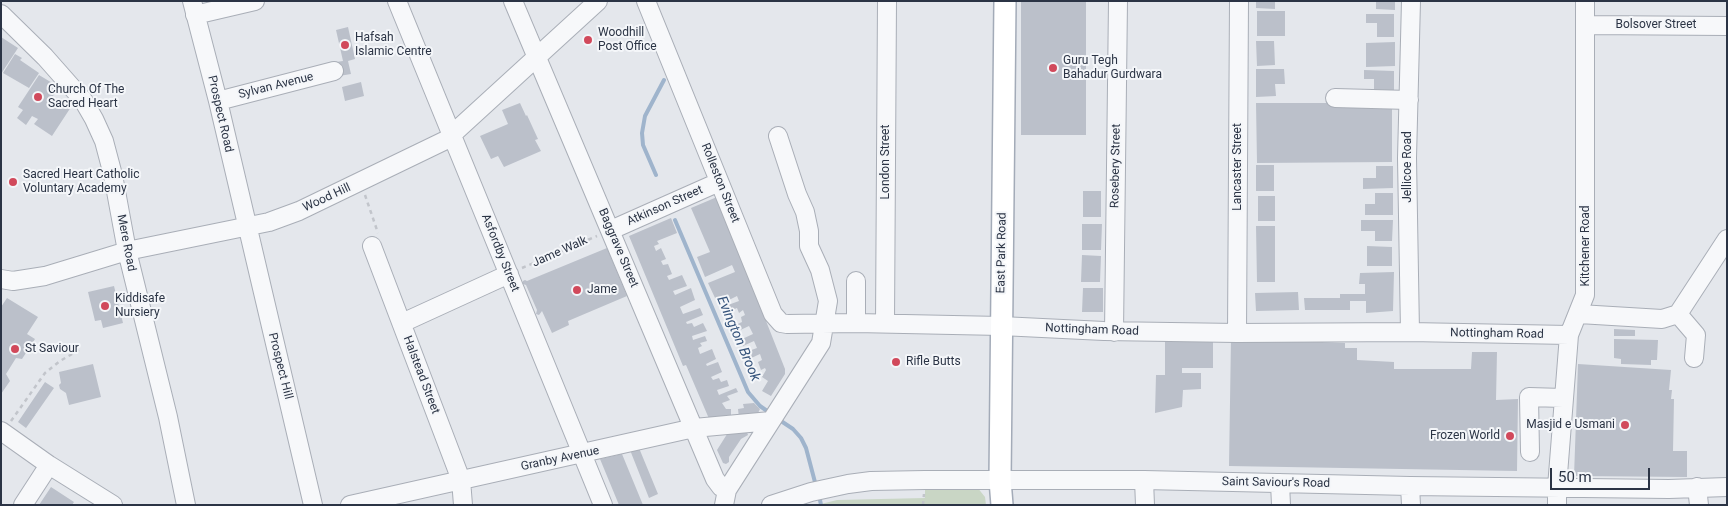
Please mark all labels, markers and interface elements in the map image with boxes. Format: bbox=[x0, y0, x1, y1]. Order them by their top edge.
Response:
street label: Bolsover Street bbox=[1616, 18, 1696, 32]
place label: Woodhill Post Office bbox=[598, 26, 657, 54]
place label: Hafsah Islamic Centre bbox=[355, 31, 432, 59]
marker: Woodhill Post Office bbox=[582, 34, 594, 46]
marker: Hafsah Islamic Centre bbox=[339, 39, 351, 51]
place label: Guru Tegh Bahadur Gurdwara bbox=[1063, 54, 1162, 82]
marker: Guru Tegh Bahadur Gurdwara bbox=[1047, 62, 1059, 74]
street label: Sylvan Avenue bbox=[237, 70, 315, 102]
street label: Prospect Road bbox=[204, 74, 236, 154]
place label: Church Of The Sacred Heart bbox=[48, 83, 124, 111]
marker: Church Of The Sacred Heart bbox=[32, 91, 44, 103]
street label: Lancaster Street bbox=[1231, 123, 1245, 211]
street label: Rosebery Street bbox=[1108, 124, 1124, 208]
street label: London Street bbox=[879, 125, 893, 199]
street label: Jellicoe Road bbox=[1401, 131, 1415, 203]
street label: Rolleston Street bbox=[697, 141, 743, 225]
place label: Sacred Heart Catholic Voluntary Academy bbox=[23, 168, 140, 196]
marker: Sacred Heart Catholic Voluntary Academy bbox=[7, 176, 19, 188]
street label: Wood Hill bbox=[301, 181, 353, 215]
street label: Atkinson Street bbox=[625, 183, 705, 229]
street label: Kitchener Road bbox=[1579, 205, 1593, 287]
street label: Baggrave Street bbox=[595, 206, 641, 290]
street label: Asfordby Street bbox=[478, 212, 522, 294]
street label: East Park Road bbox=[994, 212, 1010, 294]
street label: Mere Road bbox=[113, 213, 139, 273]
street label: Jame Walk bbox=[530, 233, 590, 271]
place label: Jame bbox=[587, 283, 617, 297]
marker: Jame bbox=[571, 284, 583, 296]
place label: Kiddisafe Nursiery bbox=[115, 292, 165, 320]
water label: Evington Brook bbox=[713, 294, 763, 384]
marker: Kiddisafe Nursiery bbox=[99, 300, 111, 312]
street label: Nottingham Road bbox=[1045, 321, 1139, 339]
street label: Nottingham Road bbox=[1450, 326, 1544, 342]
street label: Prospect Hill bbox=[265, 331, 295, 401]
street label: Halstead Street bbox=[400, 334, 442, 416]
place label: St Saviour bbox=[25, 342, 79, 356]
marker: St Saviour bbox=[9, 343, 21, 355]
place label: Rifle Butts bbox=[906, 355, 961, 369]
marker: Rifle Butts bbox=[890, 356, 902, 368]
place label: Masjid e Usmani bbox=[1526, 418, 1615, 432]
marker: Masjid e Usmani bbox=[1619, 419, 1631, 431]
place label: Frozen World bbox=[1430, 429, 1500, 443]
marker: Frozen World bbox=[1504, 430, 1516, 442]
street label: Granby Avenue bbox=[520, 444, 600, 474]
scale bar bbox=[1553, 458, 1653, 490]
text: 50 m bbox=[1558, 468, 1592, 486]
street label: Saint Saviour's Road bbox=[1222, 475, 1330, 491]

